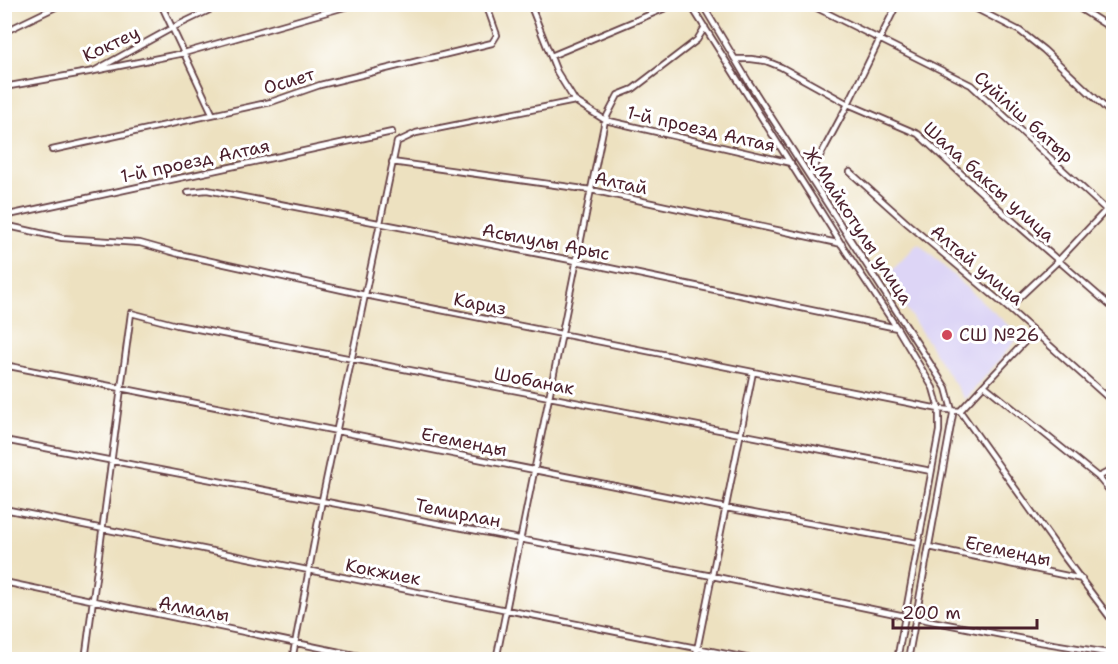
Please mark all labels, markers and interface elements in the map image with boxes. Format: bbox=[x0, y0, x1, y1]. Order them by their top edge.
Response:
street label: Коктеу bbox=[79, 20, 143, 68]
street label: Осиет bbox=[261, 62, 318, 100]
street label: Сүйіліш батыр bbox=[969, 66, 1079, 168]
street label: 1-й проезд Алтая bbox=[624, 100, 778, 158]
street label: Шала баксы улица bbox=[918, 116, 1060, 248]
street label: 1-й проезд Алтая bbox=[118, 133, 272, 189]
street label: Ж.Майкотулы улица bbox=[798, 143, 918, 309]
street label: Алтай bbox=[592, 166, 650, 200]
street label: Асылулы Арыс bbox=[480, 218, 612, 266]
street label: Алтай улица bbox=[926, 219, 1028, 311]
street label: Кариз bbox=[452, 287, 508, 321]
place label: СШ №26 bbox=[959, 323, 1039, 347]
marker: СШ №26 bbox=[940, 328, 954, 342]
street label: Шобанак bbox=[492, 361, 577, 401]
street label: Егеменды bbox=[419, 422, 509, 462]
street label: Темирлан bbox=[413, 493, 503, 533]
street label: Егеменды bbox=[963, 530, 1053, 572]
street label: Кокжиек bbox=[343, 553, 423, 591]
street label: Алмалы bbox=[157, 590, 231, 628]
scale bar bbox=[893, 592, 1037, 630]
text: 200 m bbox=[902, 601, 961, 625]

